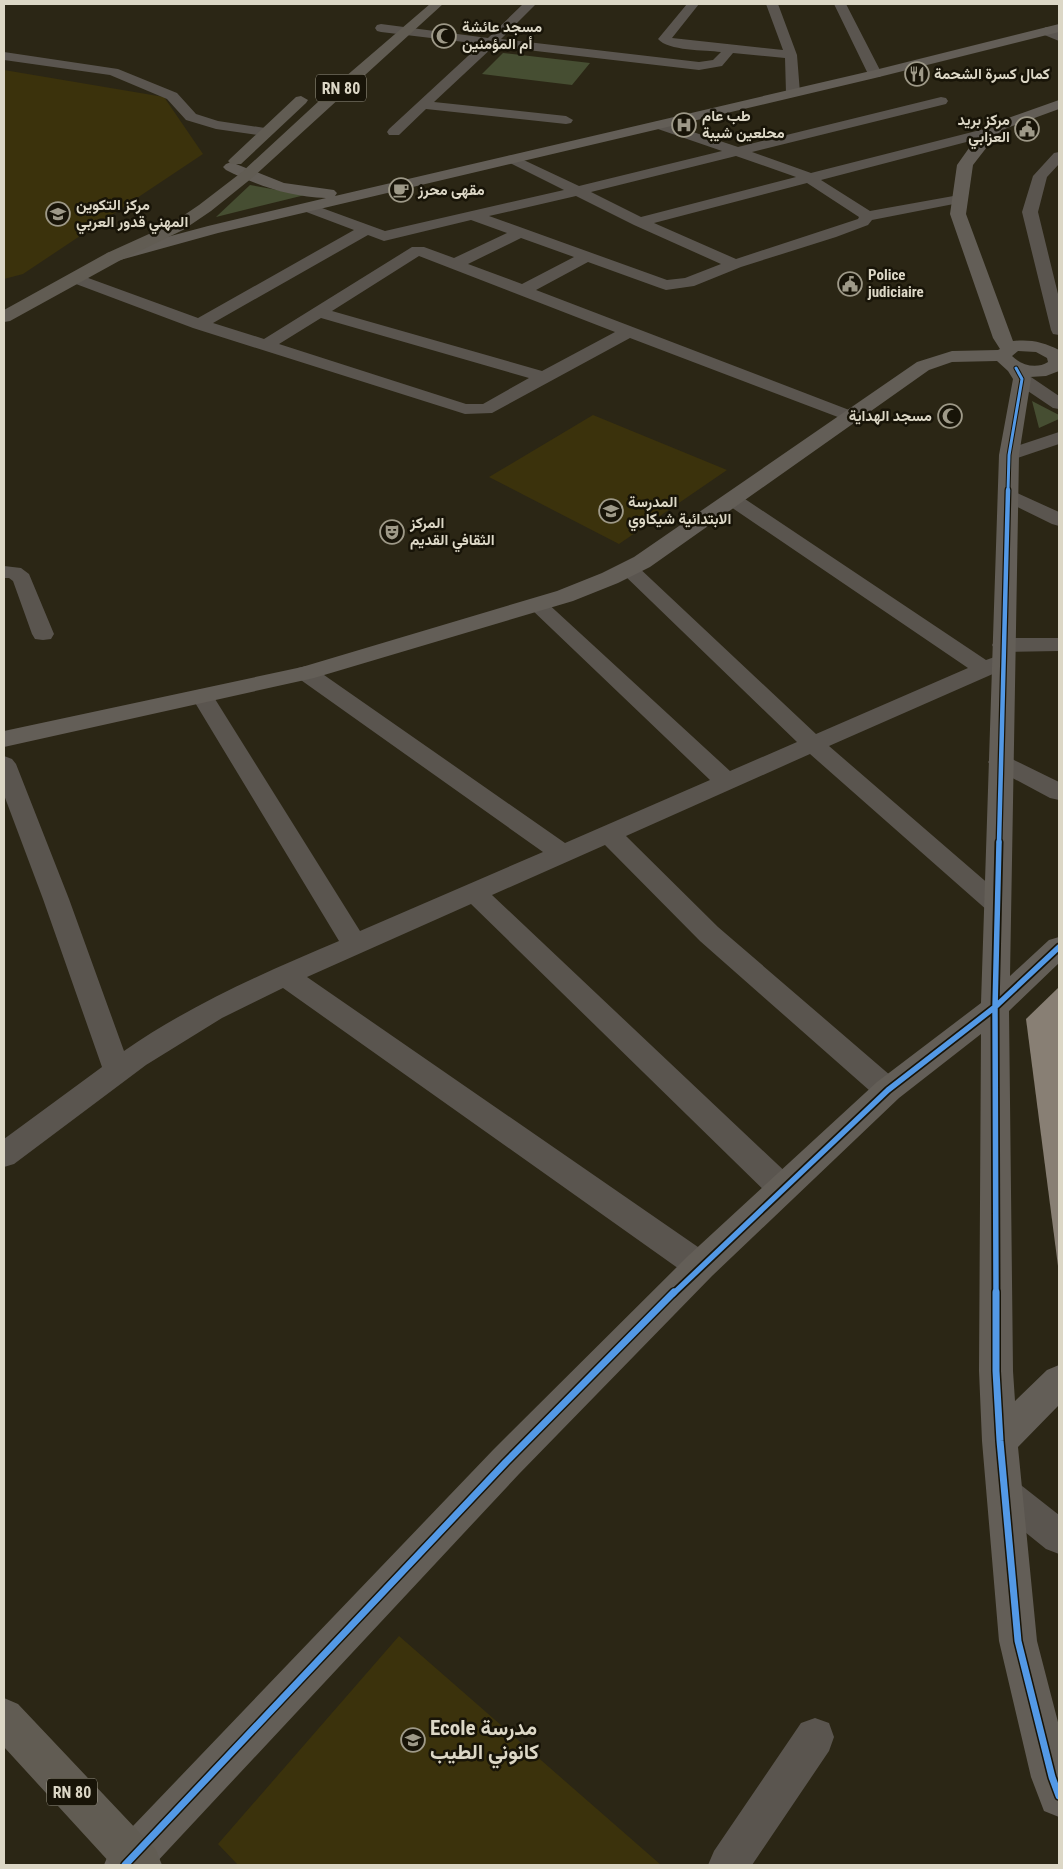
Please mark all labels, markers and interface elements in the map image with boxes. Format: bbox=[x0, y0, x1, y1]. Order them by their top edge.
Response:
place label: مسجد عائشة أم المؤمنين bbox=[462, 18, 542, 54]
mosque icon: مسجد عائشة أم المؤمنين bbox=[431, 23, 457, 49]
restaurant icon: كمال كسرة الشحمة bbox=[904, 61, 930, 87]
place label: كمال كسرة الشحمة bbox=[934, 65, 1050, 83]
road number: RN 80 bbox=[316, 75, 366, 102]
place label: طب عام محلعين شيبة bbox=[702, 107, 785, 142]
place label: مركز بريد العزابي bbox=[958, 111, 1010, 150]
hospital icon: طب عام محلعين شيبة bbox=[671, 112, 697, 138]
public building icon: مركز بريد العزابي bbox=[1014, 116, 1040, 142]
cafe icon: مقهى محرز bbox=[388, 177, 414, 203]
place label: مقهى محرز bbox=[417, 181, 485, 199]
place label: مركز التكوين المهني قدور العربي bbox=[76, 196, 188, 235]
school or university icon: مركز التكوين المهني قدور العربي bbox=[45, 201, 71, 227]
place label: Police judiciaire bbox=[867, 266, 924, 301]
public building icon: Police judiciaire bbox=[837, 271, 863, 297]
mosque icon: مسجد الهداية bbox=[937, 403, 963, 429]
place label: مسجد الهداية bbox=[849, 407, 932, 425]
place label: المدرسة الابتدائية شيكاوي bbox=[628, 493, 731, 532]
school or university icon: المدرسة الابتدائية شيكاوي bbox=[598, 498, 624, 524]
place label: المركز الثقافي القديم bbox=[409, 514, 495, 553]
theatre icon: المركز الثقافي القديم bbox=[379, 519, 405, 545]
place label: Ecole مدرسة كانوني الطيب bbox=[430, 1716, 539, 1769]
school or university icon: Ecole مدرسة كانوني الطيب bbox=[400, 1727, 426, 1753]
road number: RN 80 bbox=[47, 1778, 97, 1805]

